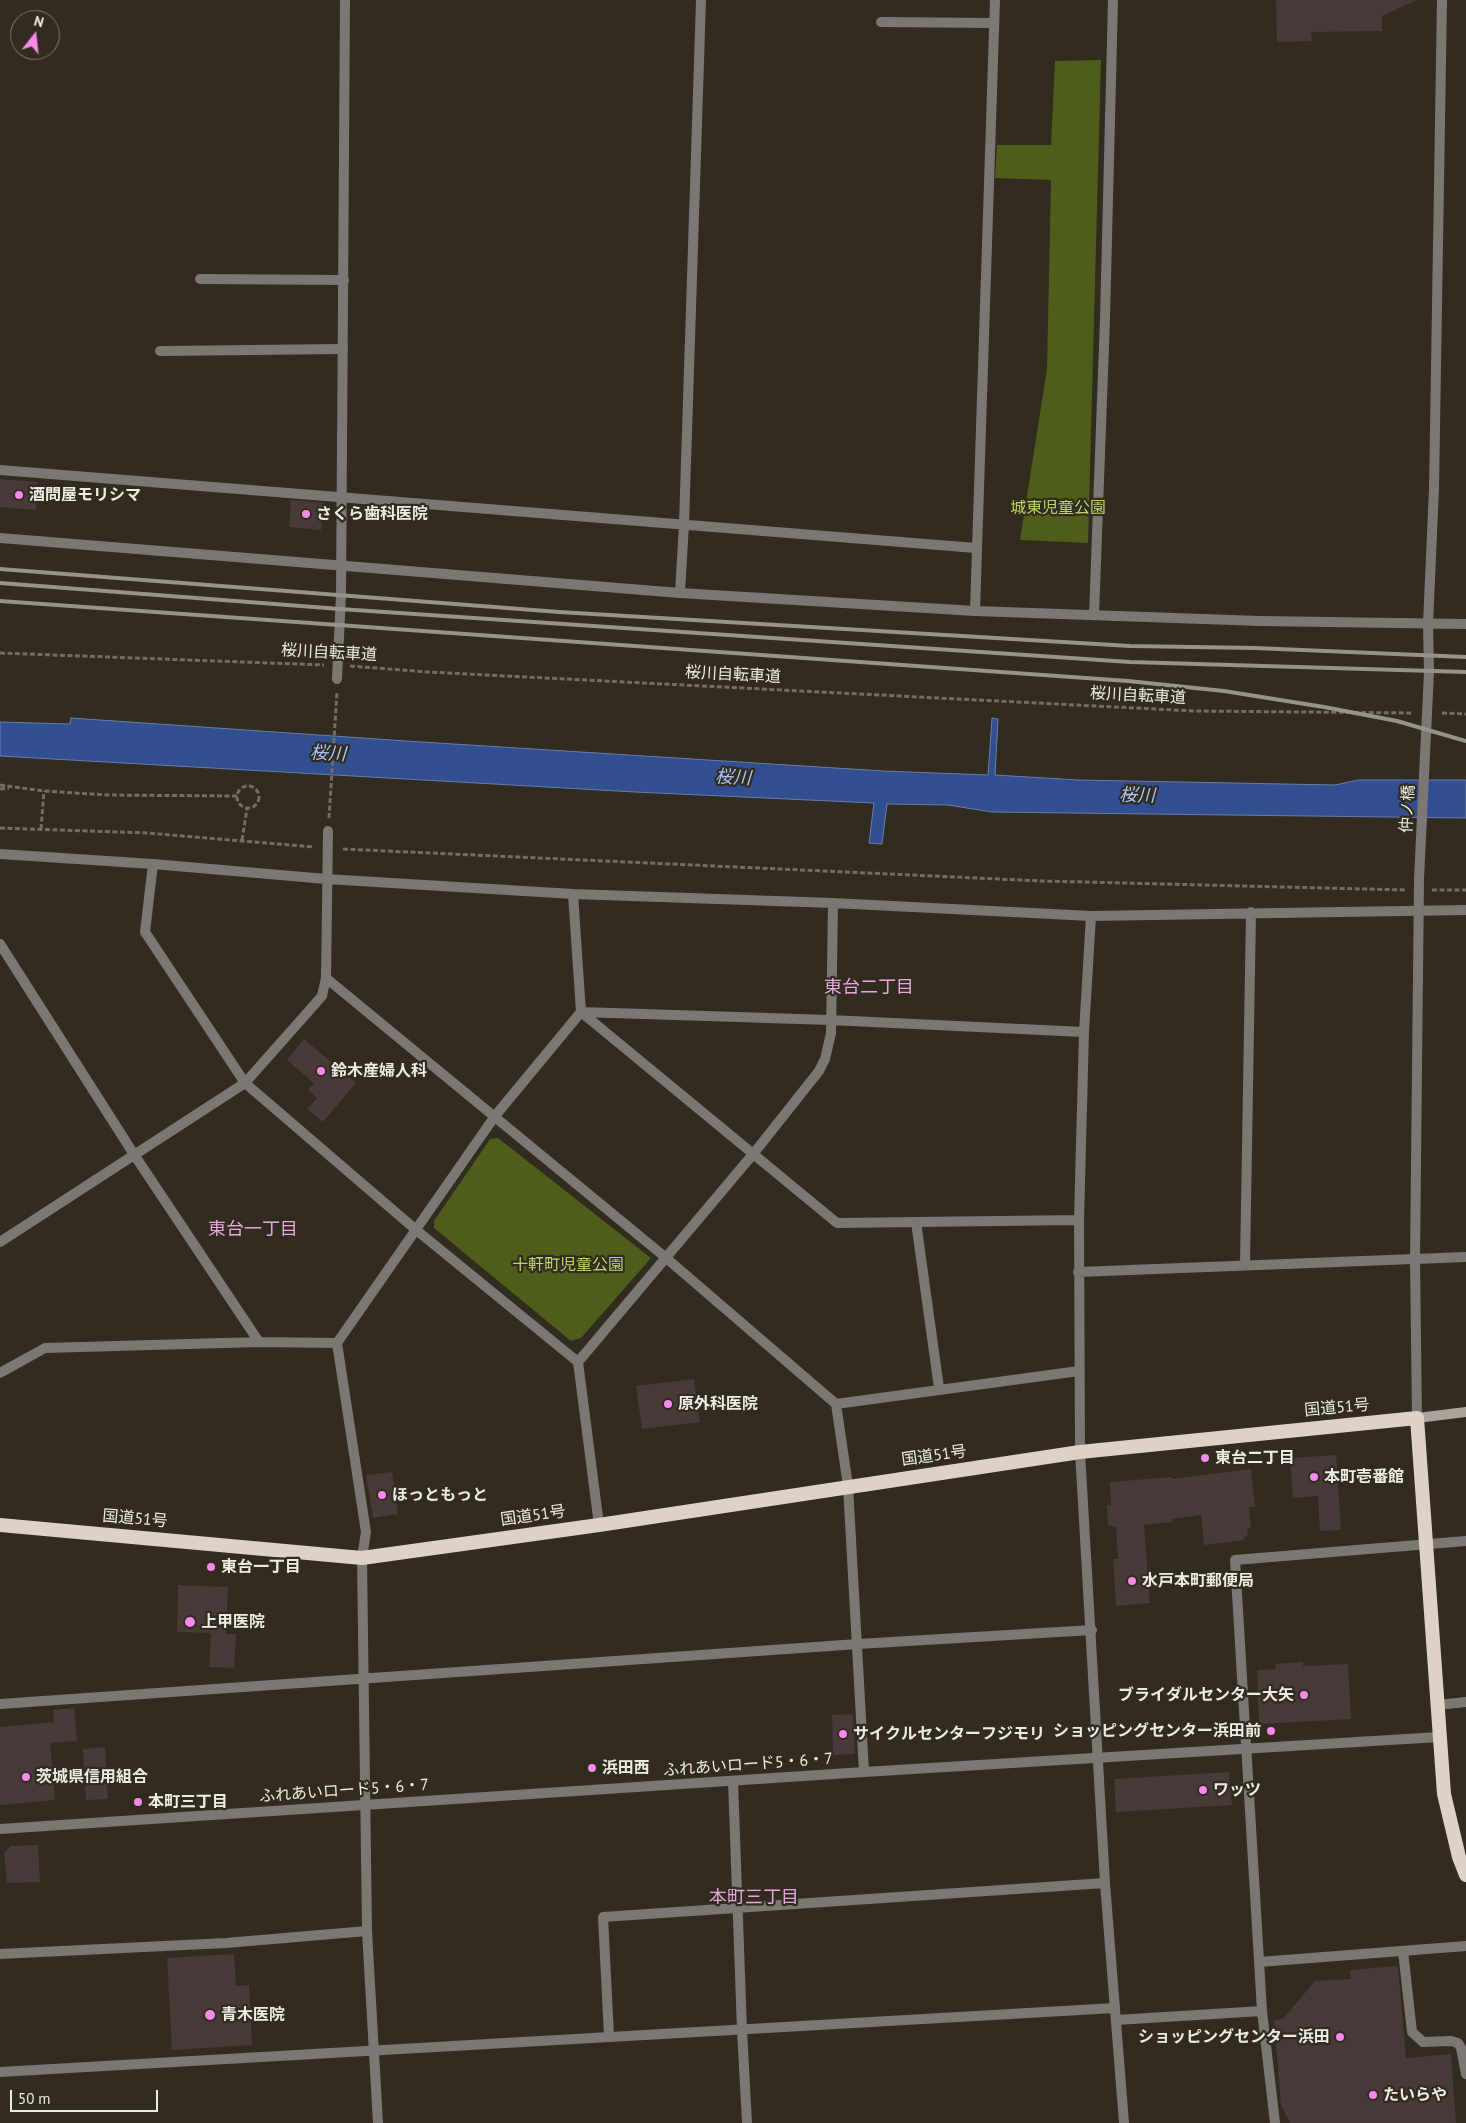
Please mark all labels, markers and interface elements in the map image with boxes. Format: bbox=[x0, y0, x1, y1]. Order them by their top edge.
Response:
north arrow bbox=[10, 10, 60, 60]
text: N bbox=[32, 12, 46, 31]
place label: 酒問屋モリシマ bbox=[29, 485, 141, 505]
marker: 酒問屋モリシマ bbox=[13, 489, 25, 501]
park label: 城東児童公園 bbox=[1010, 498, 1106, 518]
place label: さくら歯科医院 bbox=[316, 504, 428, 524]
marker: さくら歯科医院 bbox=[300, 508, 312, 520]
street label: 桜川自転車道 bbox=[281, 641, 377, 665]
street label: 桜川自転車道 bbox=[685, 663, 781, 687]
street label: 桜川自転車道 bbox=[1090, 684, 1186, 708]
water label: 桜川 bbox=[309, 742, 347, 766]
water label: 桜川 bbox=[714, 766, 752, 790]
water label: 桜川 bbox=[1119, 785, 1155, 807]
street label: 仲ノ橋 bbox=[1397, 785, 1419, 833]
district label: 東台二丁目 bbox=[824, 977, 914, 999]
place label: 鈴木産婦人科 bbox=[331, 1061, 427, 1081]
marker: 鈴木産婦人科 bbox=[315, 1065, 327, 1077]
district label: 東台一丁目 bbox=[208, 1219, 298, 1241]
park label: 十軒町児童公園 bbox=[512, 1255, 624, 1275]
place label: 原外科医院 bbox=[678, 1394, 758, 1414]
street label: 国道51号 bbox=[1304, 1396, 1370, 1420]
marker: 原外科医院 bbox=[662, 1398, 674, 1410]
street label: 国道51号 bbox=[900, 1442, 968, 1470]
place label: 東台二丁目 bbox=[1215, 1448, 1295, 1468]
marker: 東台二丁目 bbox=[1199, 1452, 1211, 1464]
place label: 本町壱番館 bbox=[1324, 1467, 1404, 1487]
marker: 本町壱番館 bbox=[1308, 1471, 1320, 1483]
place label: ほっともっと bbox=[392, 1485, 488, 1505]
marker: ほっともっと bbox=[376, 1489, 388, 1501]
street label: 国道51号 bbox=[499, 1502, 567, 1530]
street label: 国道51号 bbox=[102, 1507, 168, 1531]
place label: 東台一丁目 bbox=[221, 1557, 301, 1577]
marker: 東台一丁目 bbox=[205, 1561, 217, 1573]
place label: 水戸本町郵便局 bbox=[1142, 1571, 1254, 1591]
marker: 水戸本町郵便局 bbox=[1126, 1575, 1138, 1587]
place label: 上甲医院 bbox=[201, 1612, 265, 1632]
marker: 上甲医院 bbox=[183, 1615, 197, 1629]
place label: ブライダルセンター大矢 bbox=[1118, 1685, 1294, 1705]
marker: ブライダルセンター大矢 bbox=[1298, 1689, 1310, 1701]
place label: ショッピングセンター浜田前 bbox=[1053, 1721, 1261, 1741]
place label: サイクルセンターフジモリ bbox=[853, 1724, 1045, 1744]
marker: ショッピングセンター浜田前 bbox=[1265, 1725, 1277, 1737]
marker: サイクルセンターフジモリ bbox=[837, 1728, 849, 1740]
street label: ふれあいロード5・6・7 bbox=[662, 1749, 834, 1781]
place label: 浜田西 bbox=[602, 1758, 650, 1778]
marker: 浜田西 bbox=[586, 1762, 598, 1774]
place label: 茨城県信用組合 bbox=[36, 1767, 148, 1787]
marker: 茨城県信用組合 bbox=[20, 1771, 32, 1783]
street label: ふれあいロード5・6・7 bbox=[258, 1775, 430, 1807]
place label: ワッツ bbox=[1213, 1780, 1261, 1800]
marker: ワッツ bbox=[1197, 1784, 1209, 1796]
place label: 本町三丁目 bbox=[148, 1792, 228, 1812]
marker: 本町三丁目 bbox=[132, 1796, 144, 1808]
district label: 本町三丁目 bbox=[709, 1887, 799, 1909]
place label: 青木医院 bbox=[221, 2005, 285, 2025]
marker: 青木医院 bbox=[203, 2008, 217, 2022]
place label: ショッピングセンター浜田 bbox=[1138, 2027, 1330, 2047]
marker: ショッピングセンター浜田 bbox=[1334, 2031, 1346, 2043]
scale bar bbox=[12, 2080, 160, 2112]
place label: たいらや bbox=[1383, 2085, 1447, 2105]
text: 50 m bbox=[18, 2089, 51, 2108]
marker: たいらや bbox=[1367, 2089, 1379, 2101]

